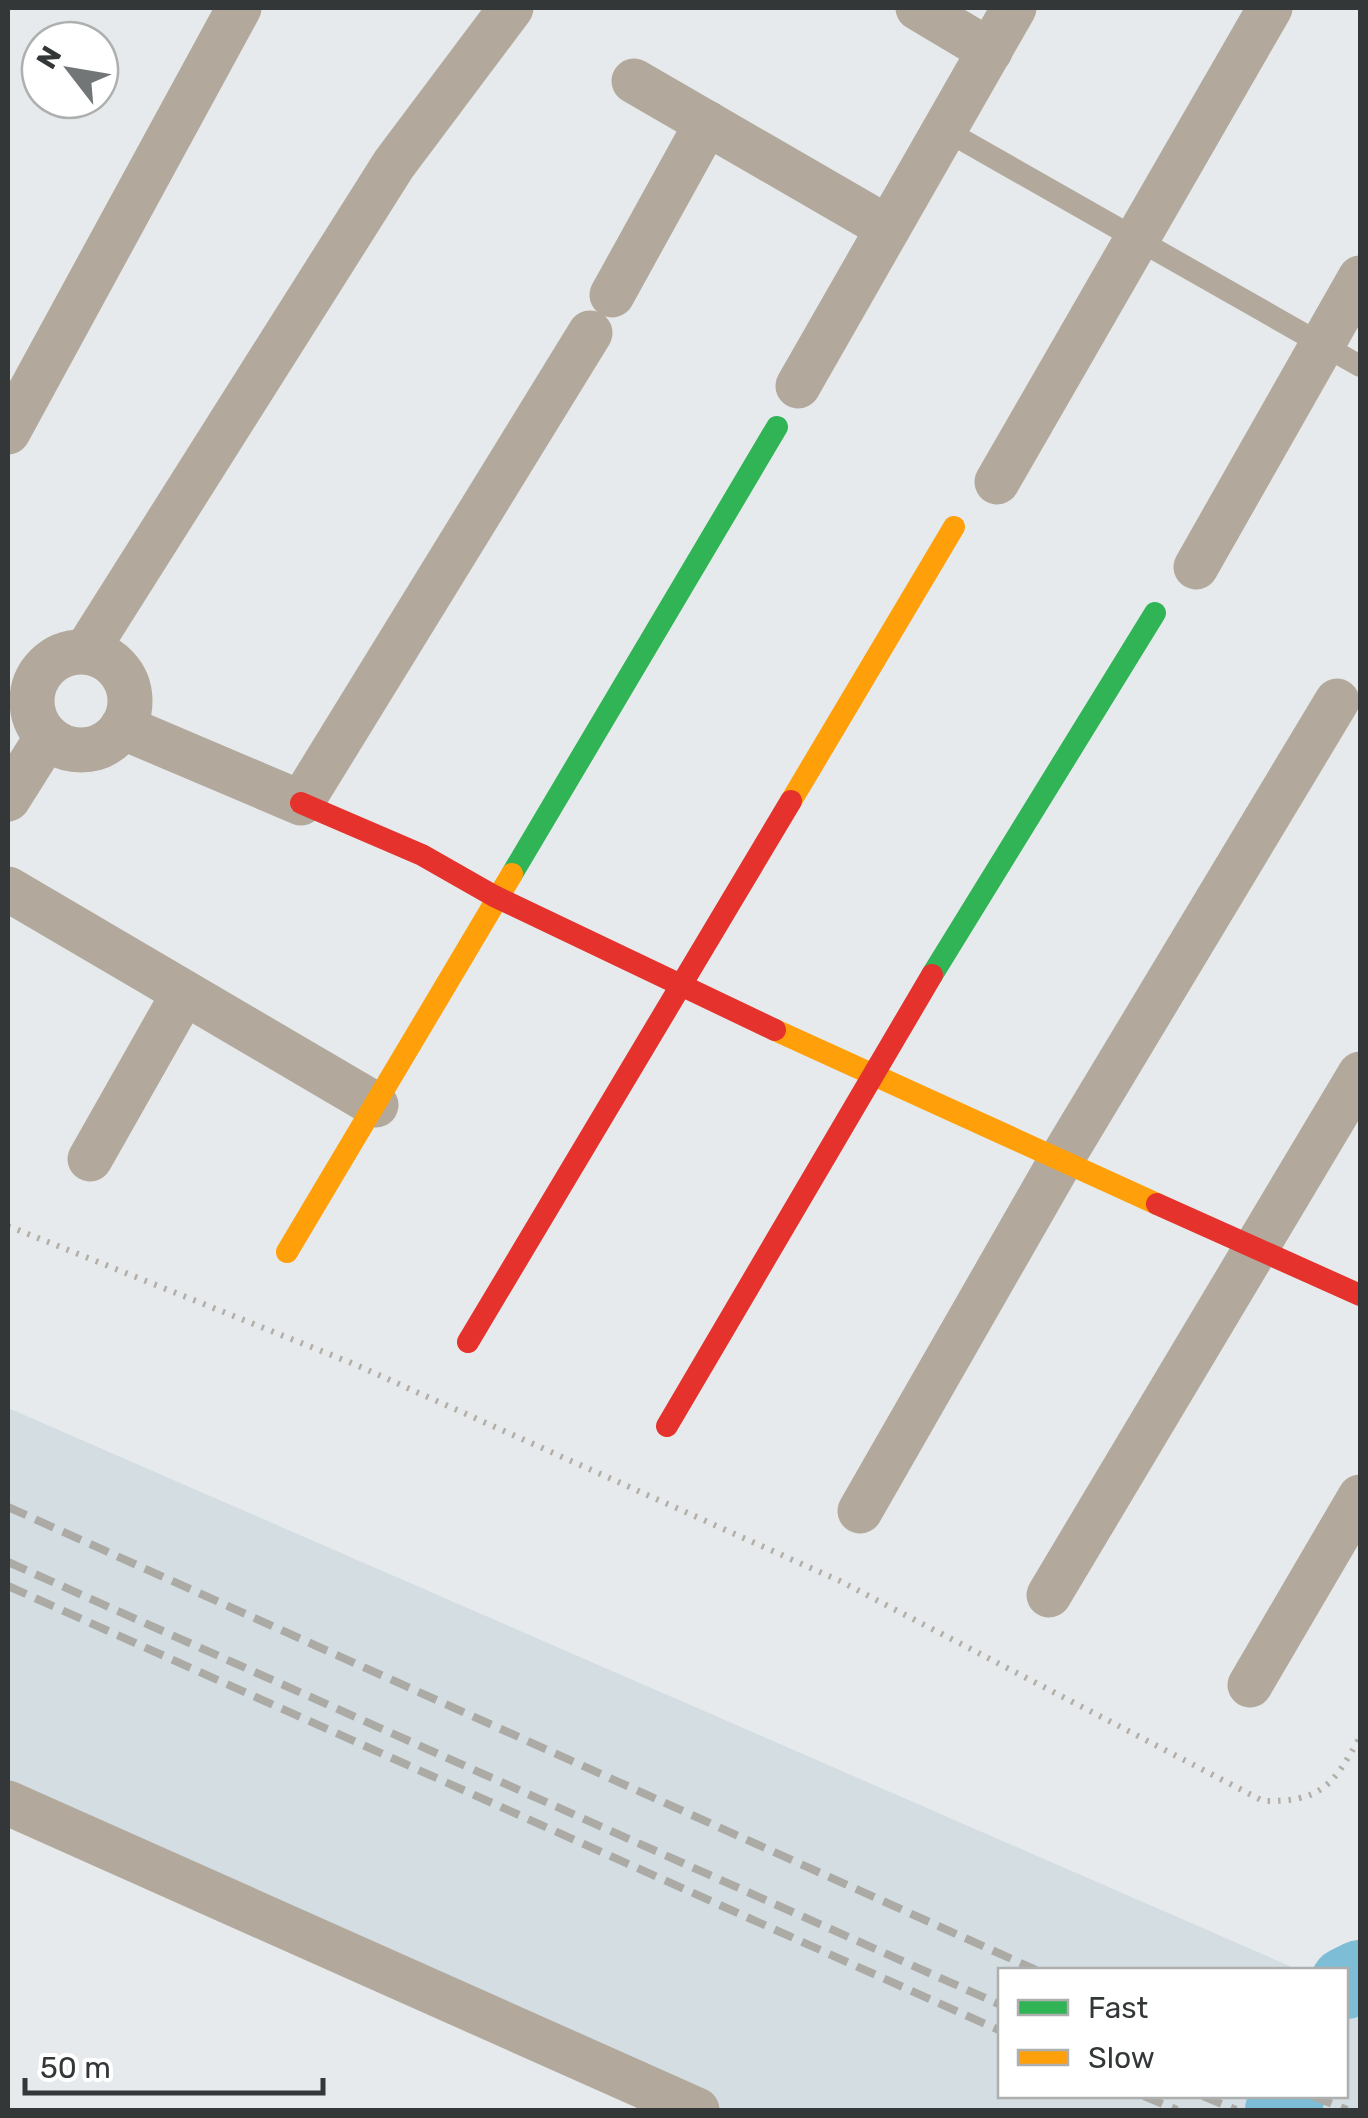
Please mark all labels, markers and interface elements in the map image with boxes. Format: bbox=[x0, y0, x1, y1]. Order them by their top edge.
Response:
north arrow bbox=[20, 20, 120, 120]
text: N bbox=[30, 40, 68, 75]
legend bbox=[998, 1968, 1348, 2098]
text: Fast bbox=[1088, 1990, 1148, 2026]
scale bar bbox=[25, 2033, 322, 2095]
text: Slow bbox=[1088, 2040, 1155, 2076]
text: 50 m bbox=[40, 2050, 111, 2086]

